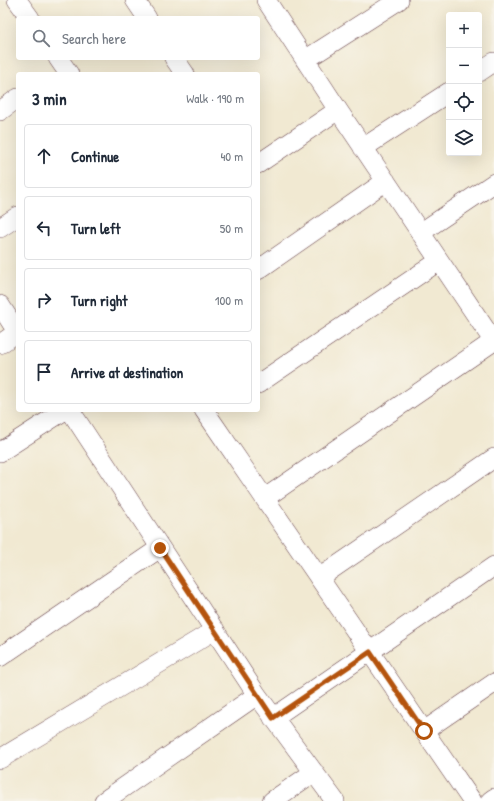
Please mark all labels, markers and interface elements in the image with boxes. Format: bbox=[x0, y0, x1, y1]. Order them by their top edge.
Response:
map controls bbox=[446, 12, 482, 156]
button: + bbox=[446, 12, 482, 48]
search box bbox=[16, 16, 260, 60]
icon: search bbox=[30, 27, 52, 49]
text: Search here bbox=[62, 28, 126, 49]
button: − bbox=[446, 48, 482, 84]
button: locate bbox=[446, 84, 482, 120]
text: 3 min bbox=[32, 87, 67, 110]
text: Walk · 190 m bbox=[186, 89, 244, 107]
button: layers bbox=[446, 120, 482, 156]
icon: ahead bbox=[33, 145, 55, 167]
text: Continue bbox=[71, 146, 119, 167]
text: 40 m bbox=[220, 147, 243, 165]
icon: left bbox=[33, 217, 55, 239]
text: Turn left bbox=[71, 218, 121, 239]
text: 50 m bbox=[220, 219, 243, 237]
icon: right bbox=[33, 289, 55, 311]
text: Turn right bbox=[71, 290, 127, 311]
text: 100 m bbox=[215, 291, 243, 309]
icon: arrive bbox=[33, 361, 55, 383]
text: Arrive at destination bbox=[71, 362, 183, 383]
route end bbox=[151, 539, 169, 557]
route start bbox=[415, 722, 433, 740]

